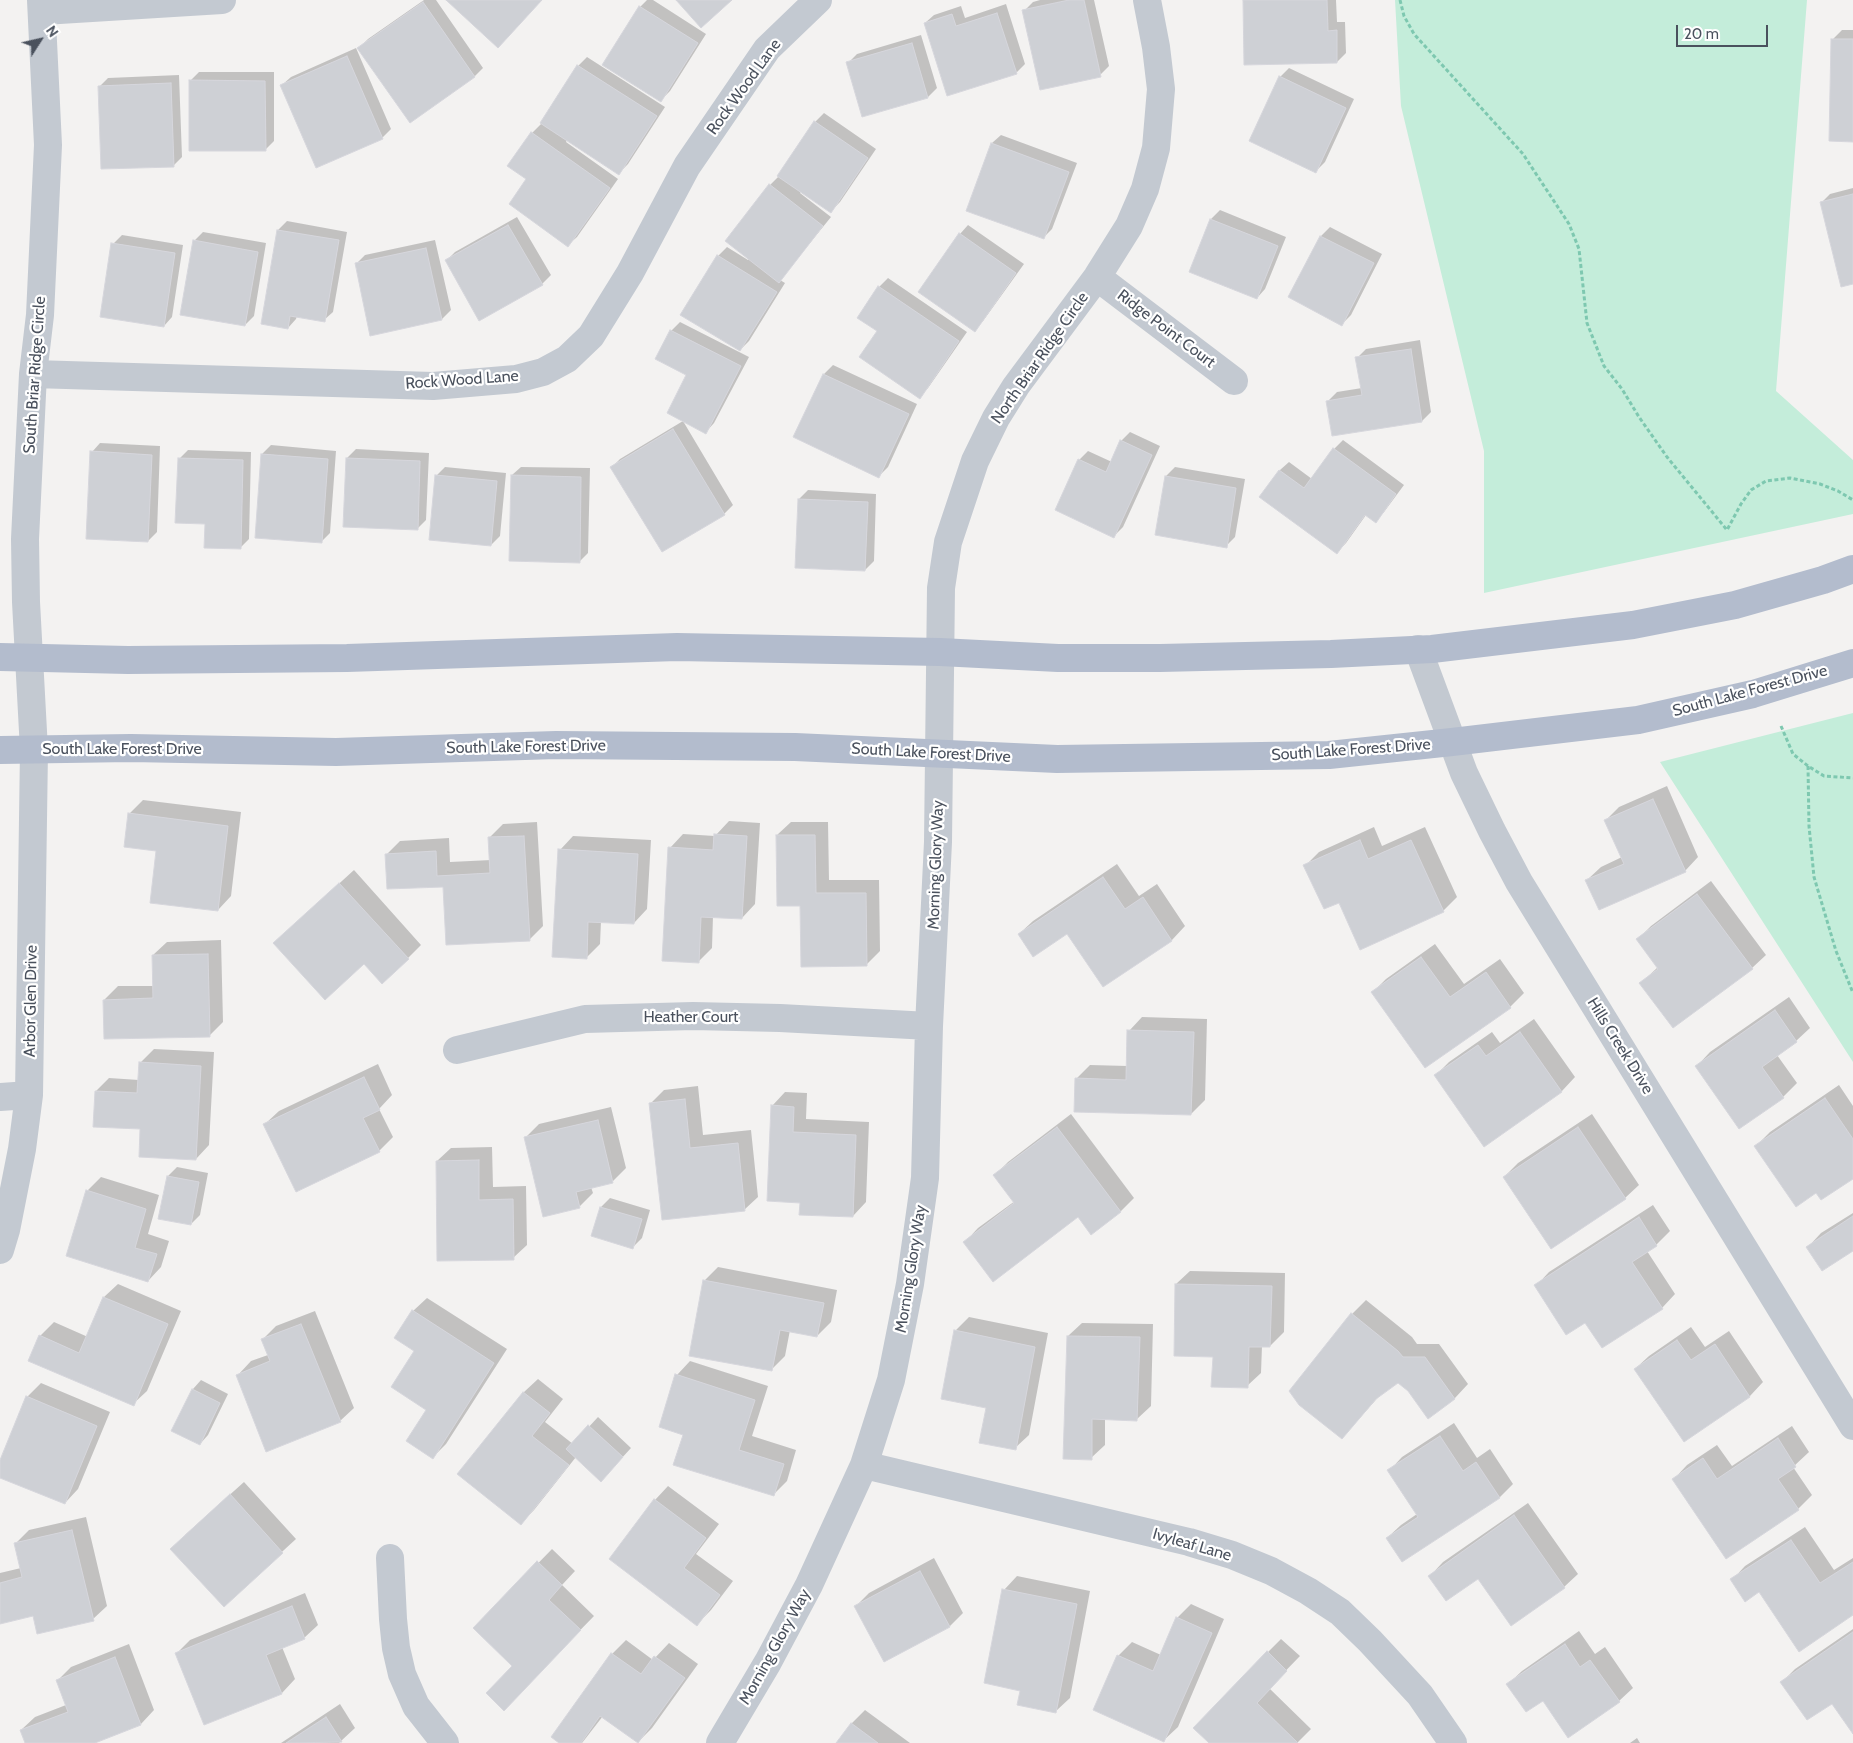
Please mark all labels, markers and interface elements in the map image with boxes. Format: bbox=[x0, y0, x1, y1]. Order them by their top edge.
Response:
north arrow bbox=[15, 15, 65, 65]
scale bar bbox=[1678, 15, 1770, 47]
text: N bbox=[42, 22, 63, 41]
text: 20 m bbox=[1684, 25, 1719, 43]
street label: Rock Wood Lane bbox=[703, 35, 785, 139]
street label: Ridge Point Court bbox=[1113, 286, 1219, 372]
street label: North Briar Ridge Circle bbox=[987, 289, 1093, 427]
street label: South Briar Ridge Circle bbox=[20, 296, 50, 454]
street label: Rock Wood Lane bbox=[405, 366, 519, 394]
street label: South Lake Forest Drive bbox=[1670, 661, 1830, 721]
street label: South Lake Forest Drive bbox=[1271, 735, 1431, 765]
street label: South Lake Forest Drive bbox=[446, 736, 606, 758]
street label: South Lake Forest Drive bbox=[42, 739, 202, 759]
street label: South Lake Forest Drive bbox=[851, 739, 1011, 767]
street label: Morning Glory Way bbox=[924, 800, 948, 930]
street label: Arbor Glen Drive bbox=[20, 945, 42, 1057]
street label: Hills Creek Drive bbox=[1583, 994, 1657, 1098]
street label: Heather Court bbox=[644, 1007, 738, 1027]
street label: Morning Glory Way bbox=[891, 1204, 931, 1334]
street label: Ivyleaf Lane bbox=[1150, 1525, 1234, 1565]
street label: Morning Glory Way bbox=[735, 1586, 815, 1708]

